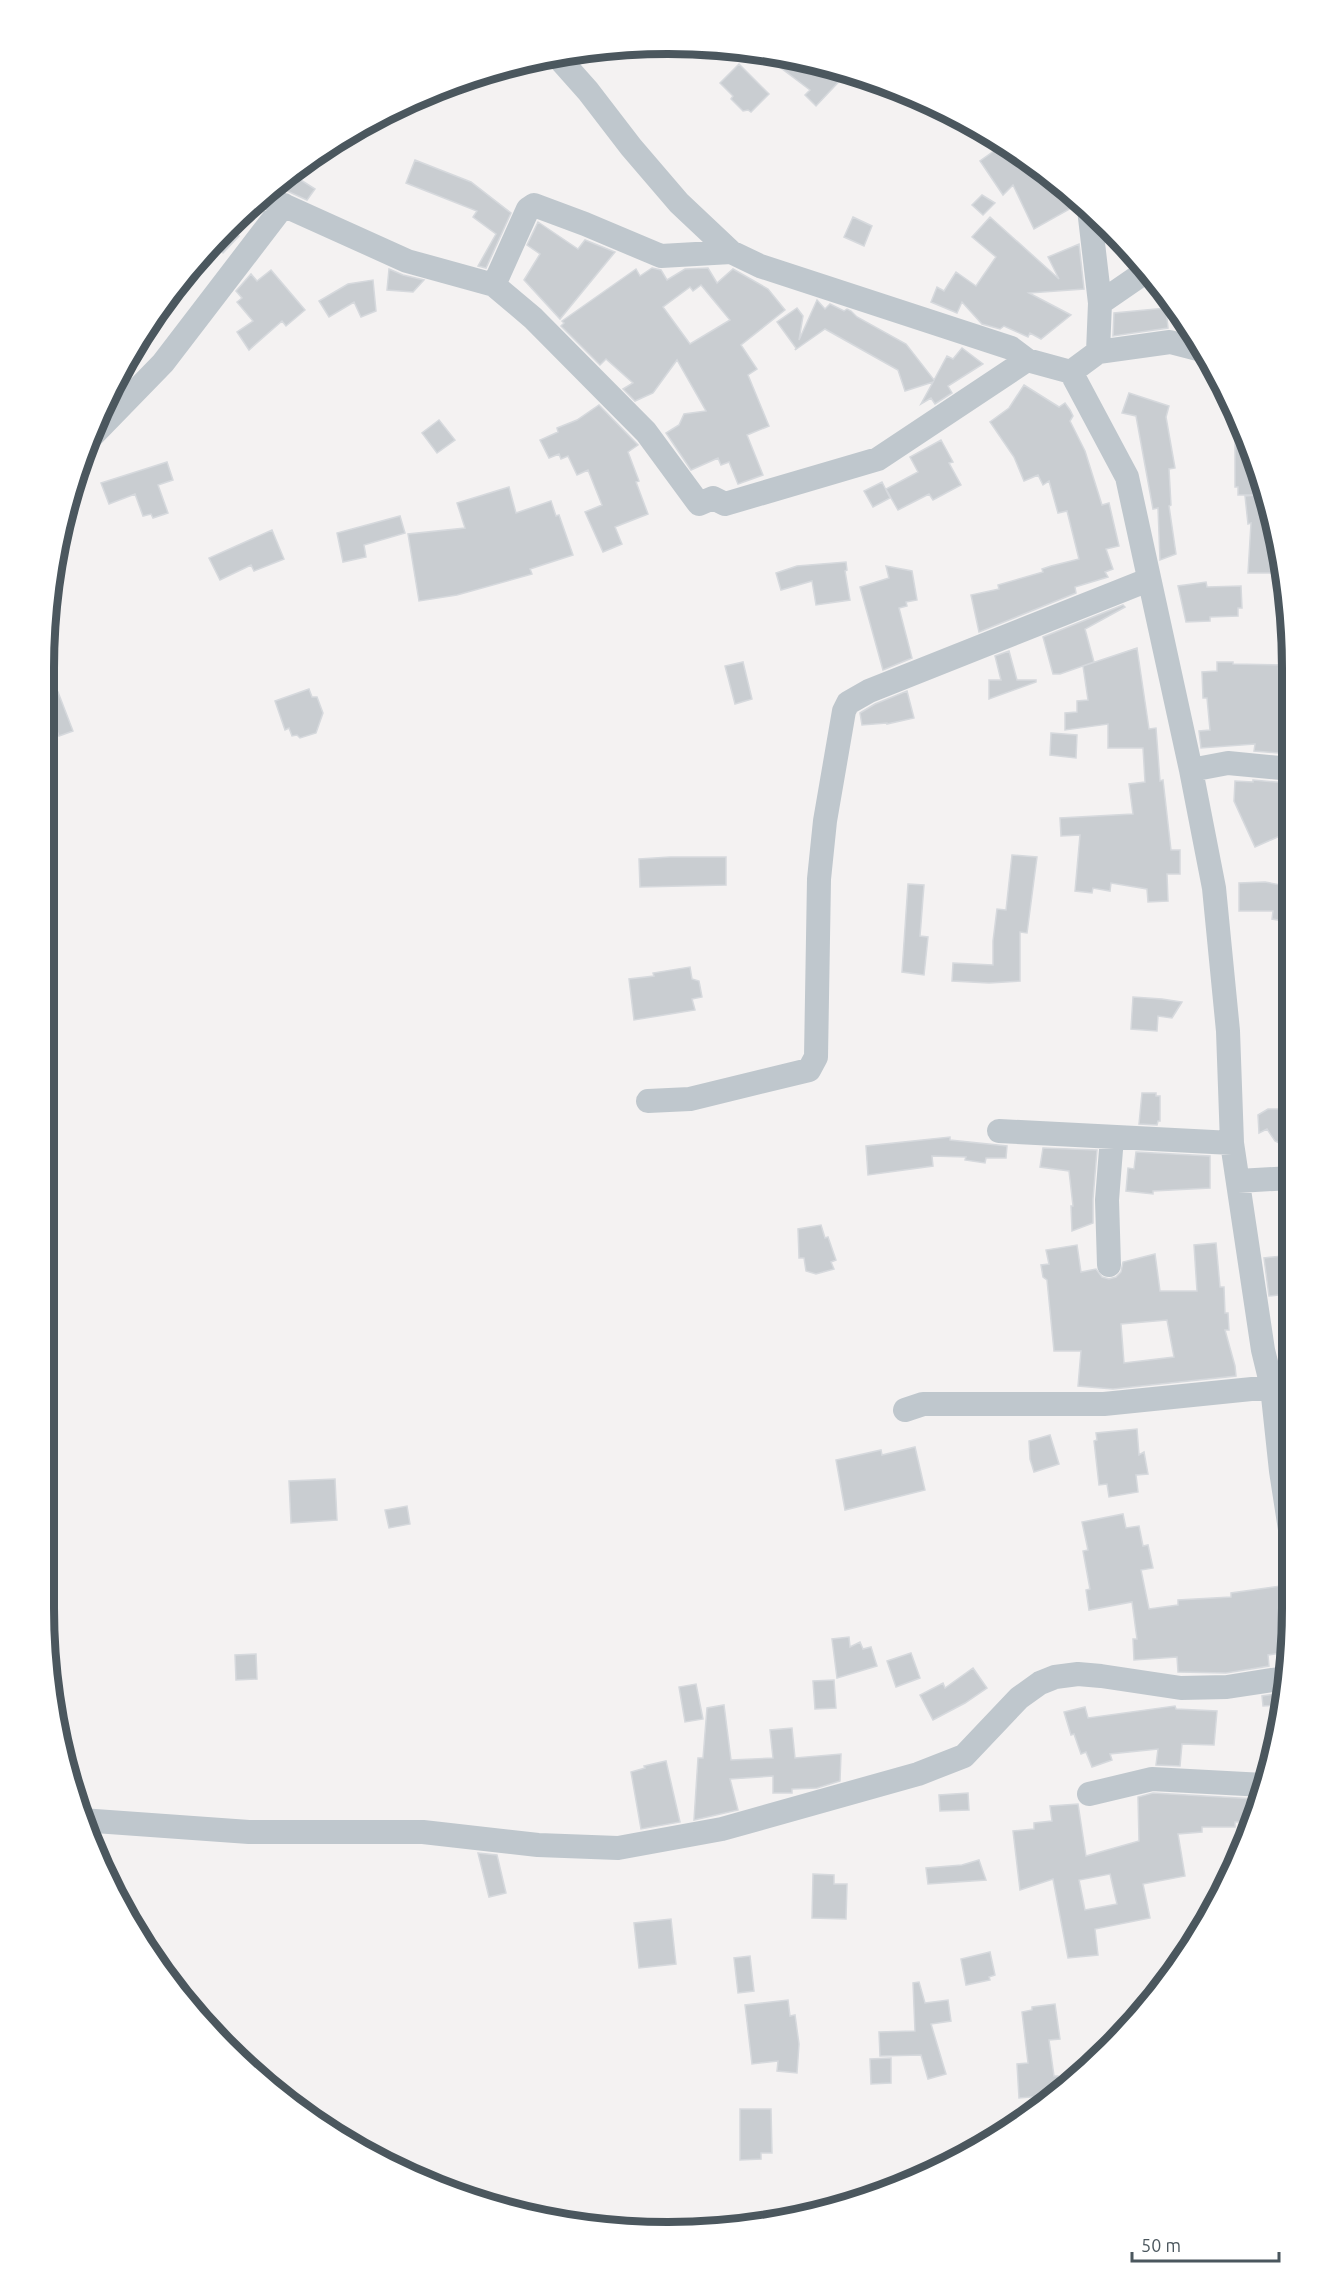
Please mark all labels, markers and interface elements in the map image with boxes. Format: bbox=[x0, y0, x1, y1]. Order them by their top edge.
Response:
scale bar bbox=[1132, 2225, 1279, 2263]
text: 50 m bbox=[1141, 2235, 1181, 2255]

